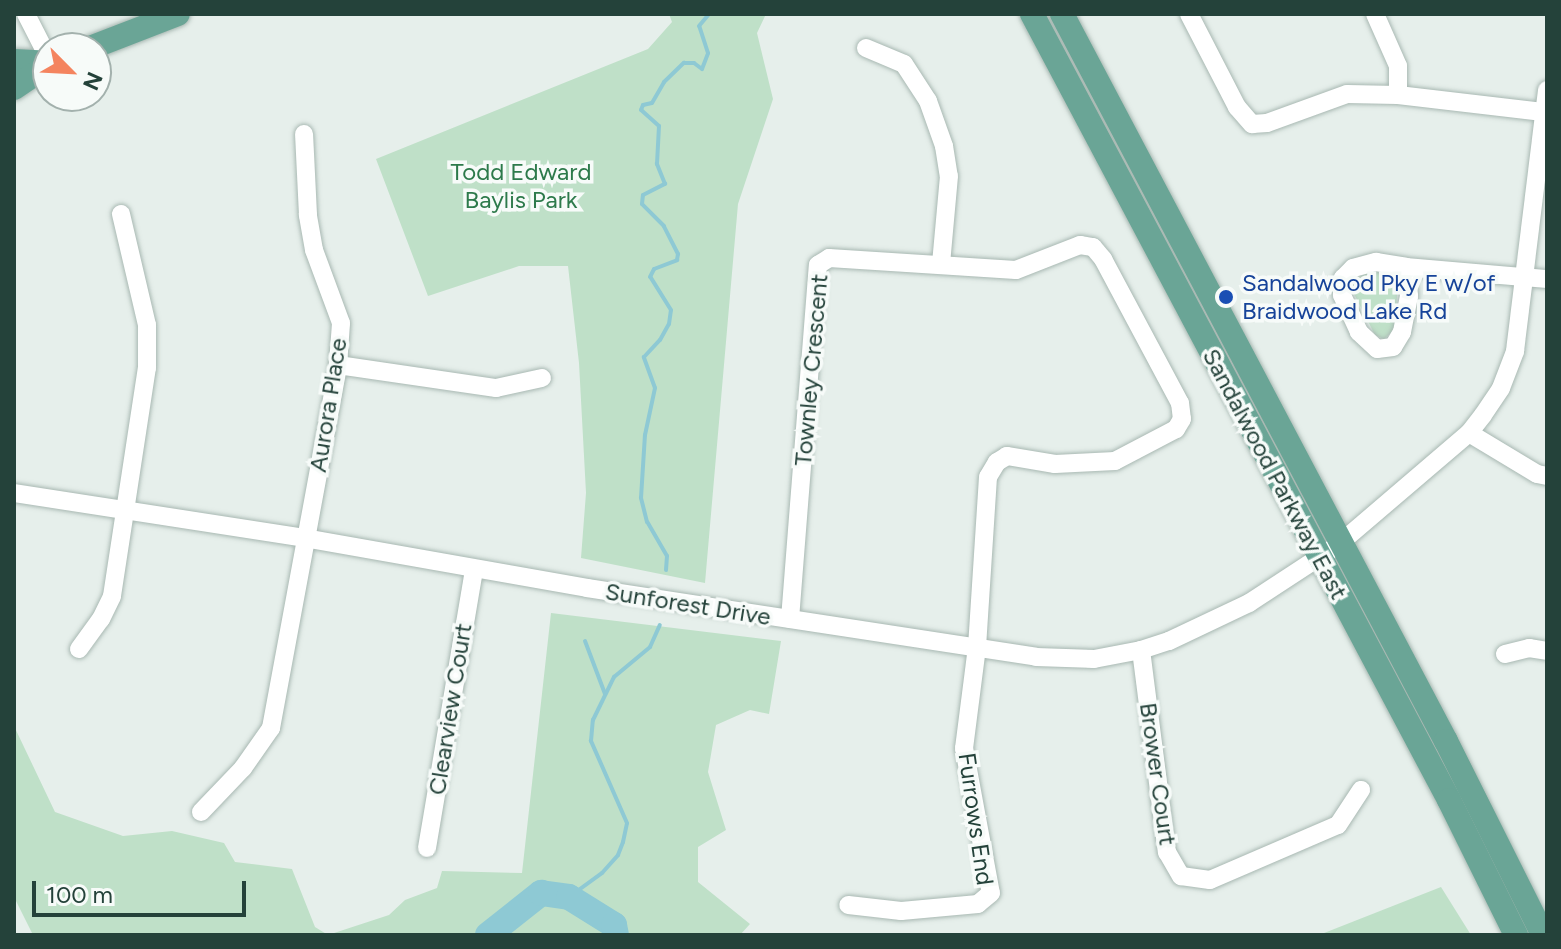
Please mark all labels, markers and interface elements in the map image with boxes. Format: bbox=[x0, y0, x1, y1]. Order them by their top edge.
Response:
north arrow bbox=[32, 32, 112, 112]
text: N bbox=[77, 68, 108, 94]
park label: Todd Edward Baylis Park bbox=[451, 158, 591, 214]
place label: Sandalwood Pky E w/of Braidwood Lake Rd bbox=[1242, 269, 1495, 325]
street label: Townley Crescent bbox=[788, 273, 834, 467]
marker: Sandalwood Pky E w/of Braidwood Lake Rd bbox=[1217, 288, 1235, 306]
street label: Aurora Place bbox=[303, 336, 353, 474]
street label: Sandalwood Parkway East bbox=[1197, 344, 1353, 604]
street label: Sunforest Drive bbox=[603, 577, 773, 631]
street label: Clearview Court bbox=[422, 621, 478, 797]
street label: Brower Court bbox=[1134, 701, 1182, 847]
street label: Furrows End bbox=[952, 751, 1000, 887]
scale bar bbox=[36, 865, 250, 915]
text: 100 m bbox=[46, 880, 113, 909]

